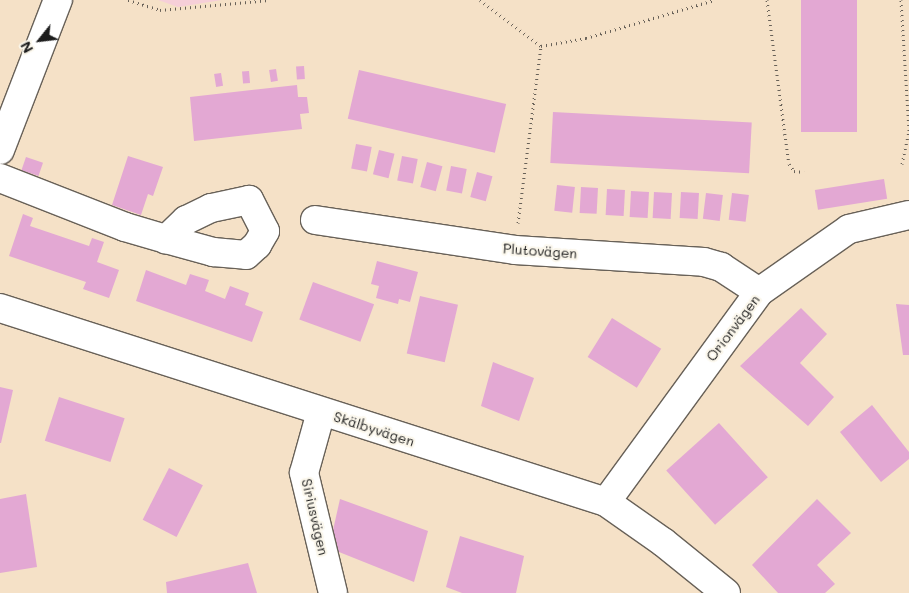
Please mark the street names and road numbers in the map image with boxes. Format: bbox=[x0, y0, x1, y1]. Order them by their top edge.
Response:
street label: Plutovägen bbox=[502, 240, 578, 262]
street label: Orionvägen bbox=[703, 292, 763, 364]
street label: Skälbyvägen bbox=[332, 408, 416, 450]
street label: Siriusvägen bbox=[298, 477, 332, 557]

